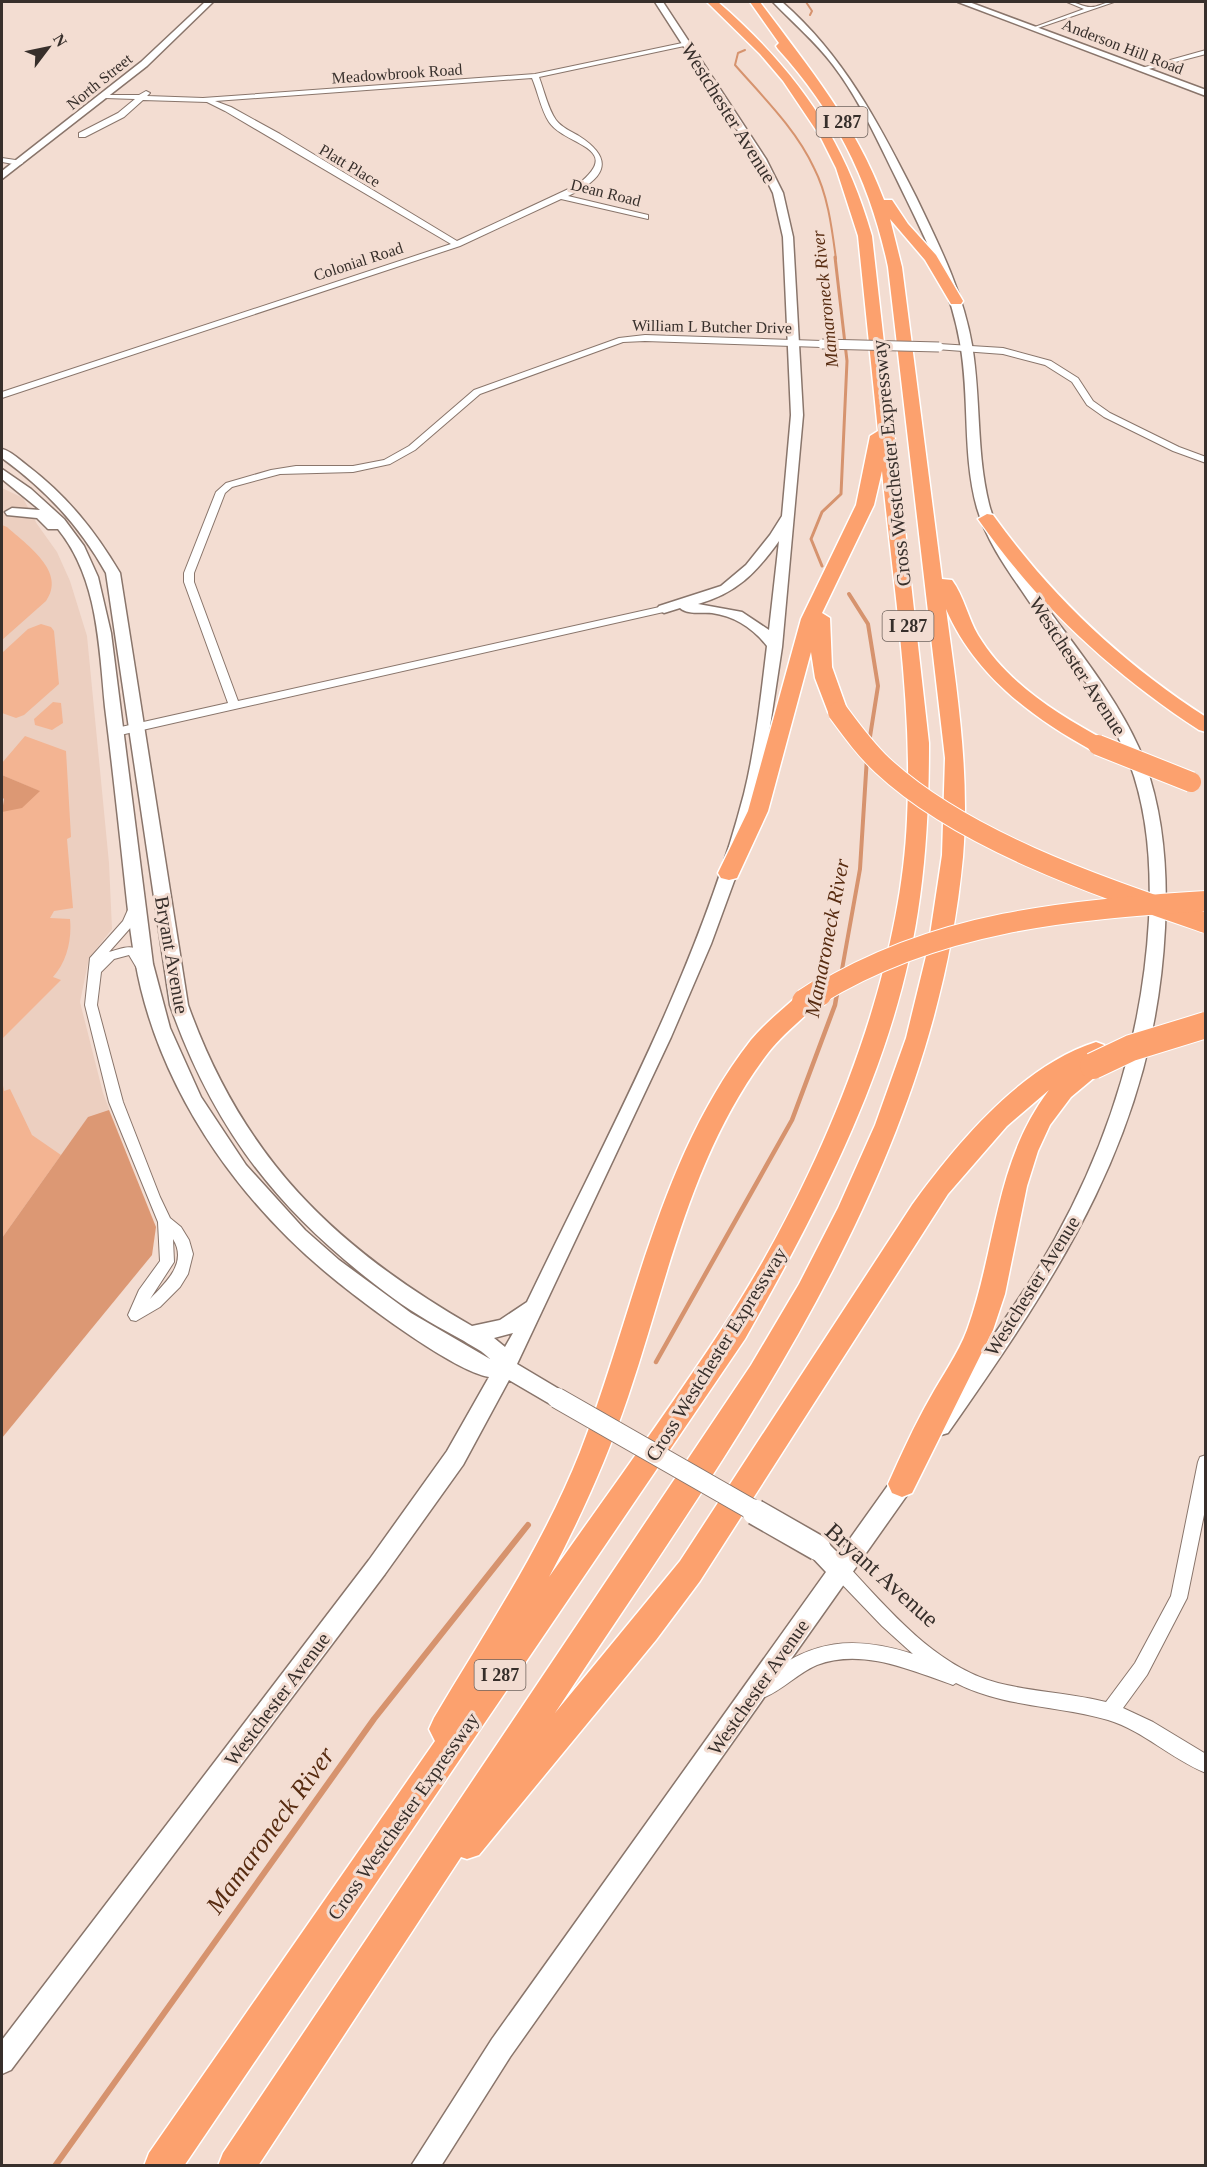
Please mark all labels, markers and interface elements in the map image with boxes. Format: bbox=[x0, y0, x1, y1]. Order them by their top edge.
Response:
street label: Anderson Hill Road bbox=[1060, 15, 1186, 77]
north arrow bbox=[18, 18, 78, 78]
text: N bbox=[50, 31, 71, 50]
street label: Westchester Avenue bbox=[677, 39, 781, 187]
street label: North Street bbox=[63, 50, 136, 113]
street label: Meadowbrook Road bbox=[331, 60, 463, 87]
road number: I 287 bbox=[816, 107, 868, 137]
street label: Platt Place bbox=[316, 141, 383, 190]
street label: Dean Road bbox=[569, 176, 643, 209]
water label: Mamaroneck River bbox=[808, 228, 842, 370]
street label: Colonial Road bbox=[311, 239, 405, 284]
street label: William L Butcher Drive bbox=[632, 317, 792, 336]
street label: Cross Westchester Expressway bbox=[867, 338, 916, 587]
street label: Westchester Avenue bbox=[1025, 593, 1131, 739]
road number: I 287 bbox=[882, 611, 934, 641]
water label: Mamaroneck River bbox=[800, 856, 854, 1020]
street label: Bryant Avenue bbox=[150, 894, 193, 1016]
street label: Westchester Avenue bbox=[980, 1212, 1084, 1360]
street label: Cross Westchester Expressway bbox=[641, 1243, 792, 1466]
street label: Bryant Avenue bbox=[820, 1518, 944, 1632]
street label: Westchester Avenue bbox=[703, 1615, 813, 1759]
street label: Westchester Avenue bbox=[220, 1628, 334, 1770]
road number: I 287 bbox=[474, 1660, 526, 1690]
street label: Cross Westchester Expressway bbox=[323, 1708, 484, 1924]
water label: Mamaroneck River bbox=[200, 1741, 341, 1920]

